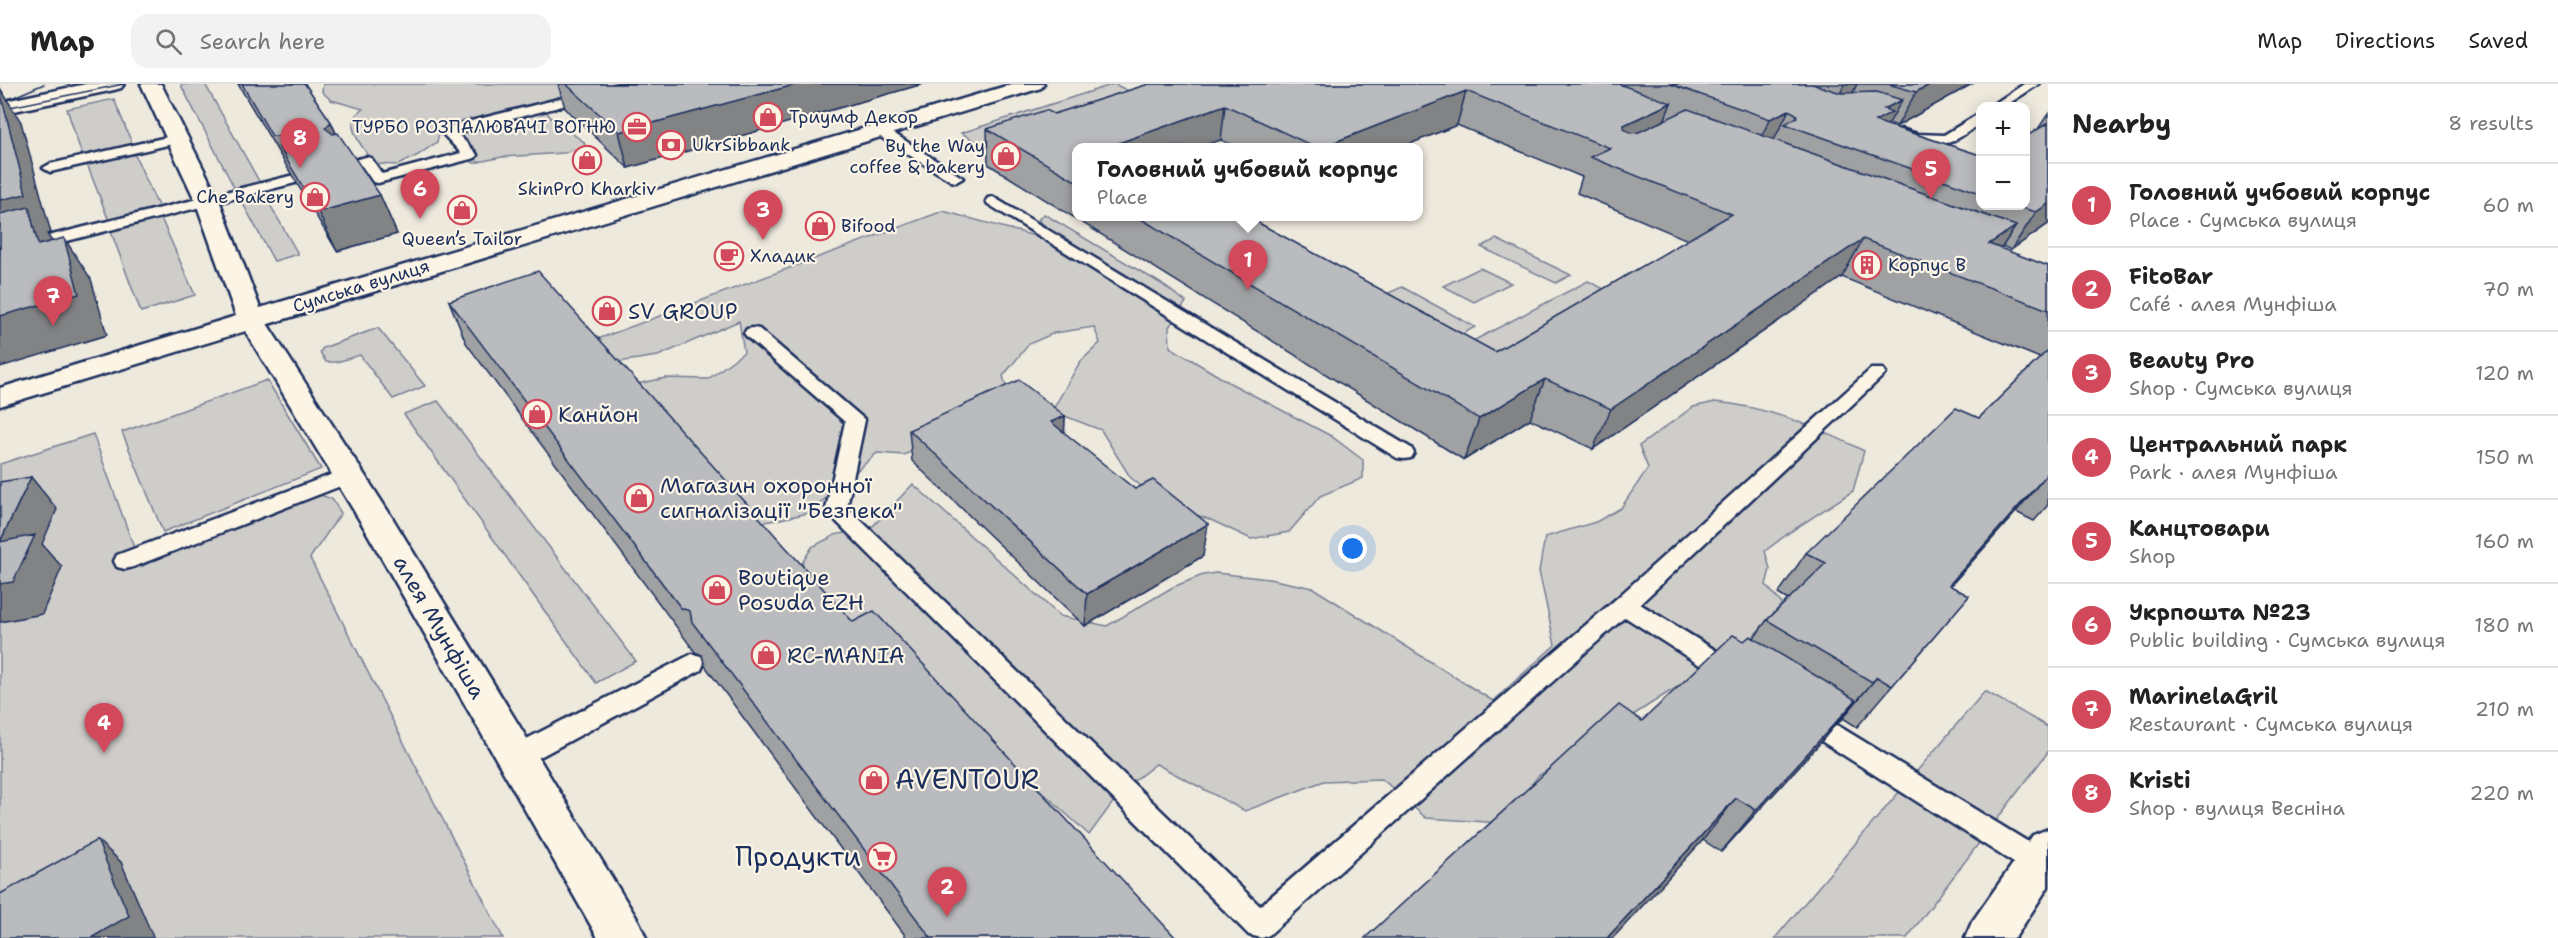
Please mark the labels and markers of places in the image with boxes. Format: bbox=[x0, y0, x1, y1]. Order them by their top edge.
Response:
shop icon: Триумф Декор bbox=[752, 101, 784, 133]
place label: Триумф Декор bbox=[789, 105, 918, 129]
office icon: ТУРБО РОЗПАЛЮВАЧІ ВОГНЮ bbox=[621, 111, 653, 143]
place label: ТУРБО РОЗПАЛЮВАЧІ ВОГНЮ bbox=[352, 115, 616, 139]
pin: 8 bbox=[280, 118, 320, 168]
bank icon: UkrSibbank bbox=[655, 129, 687, 161]
place label: UkrSibbank bbox=[692, 133, 791, 157]
place label: By the Way coffee & bakery bbox=[850, 134, 985, 179]
shop icon: By the Way coffee & bakery bbox=[990, 140, 1022, 172]
shop icon: SkinPrO Kharkiv bbox=[571, 144, 603, 176]
pin: 5 bbox=[1912, 150, 1950, 199]
pin: 6 bbox=[400, 170, 440, 219]
place label: SkinPrO Kharkiv bbox=[518, 177, 656, 201]
shop icon: Che Bakery bbox=[299, 181, 331, 213]
place label: Che Bakery bbox=[196, 185, 294, 209]
pin: 3 bbox=[744, 190, 783, 240]
shop icon: Queen’s Tailor bbox=[446, 194, 478, 226]
shop icon: Bifood bbox=[804, 210, 836, 242]
place label: Bifood bbox=[841, 214, 896, 238]
place label: Queen’s Tailor bbox=[402, 227, 522, 251]
cafe icon: Хладик bbox=[713, 240, 745, 272]
pin: 1 bbox=[1228, 240, 1268, 290]
place label: Хладик bbox=[750, 244, 816, 268]
building icon: Корпус В bbox=[1851, 249, 1883, 281]
place label: Корпус В bbox=[1888, 253, 1966, 277]
pin: 7 bbox=[34, 276, 72, 326]
shop icon: SV GROUP bbox=[591, 295, 623, 327]
place label: SV GROUP bbox=[628, 297, 737, 326]
shop icon: Канйон bbox=[521, 398, 553, 430]
place label: Канйон bbox=[558, 400, 639, 429]
place label: Магазин охоронної сигналізації "Безпека" bbox=[660, 471, 903, 525]
shop icon: Магазин охоронної сигналізації "Безпека" bbox=[623, 482, 655, 514]
place label: Boutique Posuda EZH bbox=[738, 563, 864, 617]
shop icon: Boutique Posuda EZH bbox=[701, 574, 733, 606]
shop icon: RC-MANIA bbox=[750, 639, 782, 671]
place label: RC-MANIA bbox=[787, 641, 905, 670]
pin: 4 bbox=[84, 704, 124, 753]
place label: AVENTOUR bbox=[895, 761, 1039, 798]
shop icon: AVENTOUR bbox=[858, 764, 890, 796]
place label: Продукти bbox=[735, 838, 861, 875]
supermarket icon: Продукти bbox=[866, 841, 898, 873]
pin: 2 bbox=[928, 868, 966, 917]

